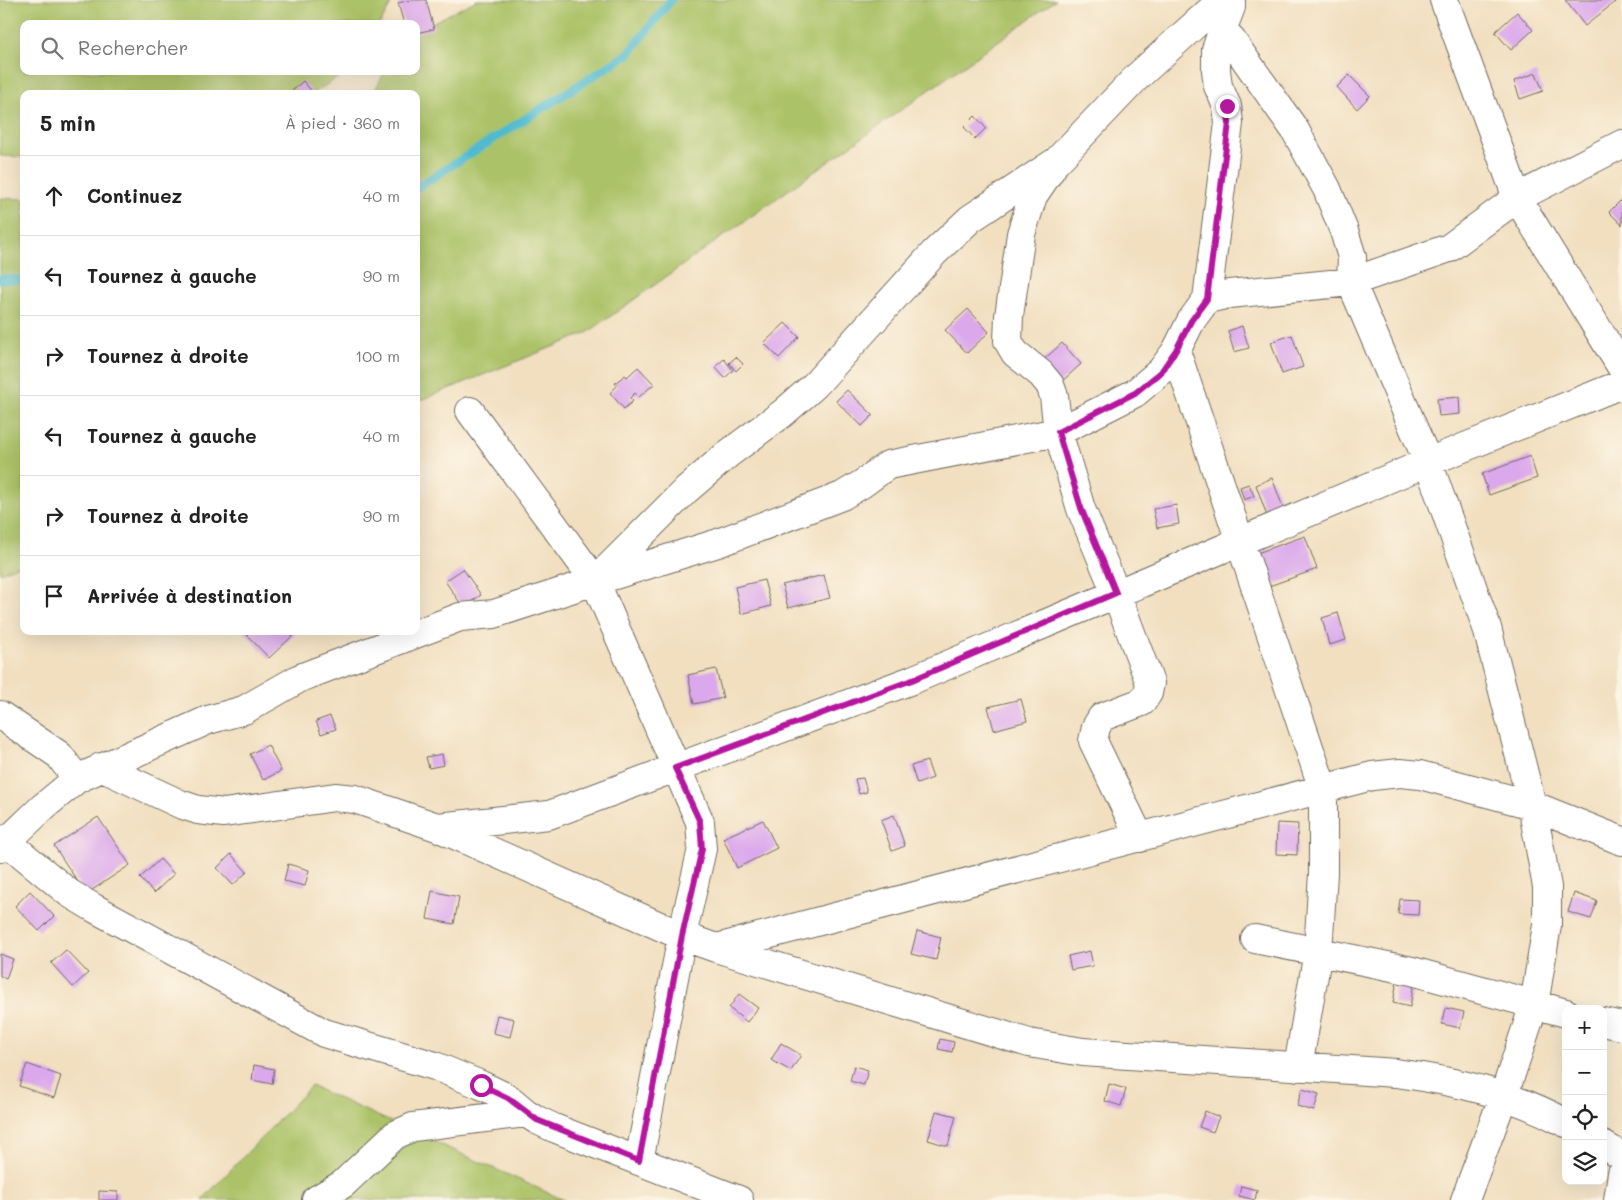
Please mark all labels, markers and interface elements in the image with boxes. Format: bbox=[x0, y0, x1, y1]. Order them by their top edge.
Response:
search box bbox=[20, 20, 420, 75]
icon: search bbox=[38, 34, 66, 62]
text: Rechercher bbox=[78, 35, 188, 60]
route end bbox=[1216, 95, 1239, 118]
text: 5 min bbox=[40, 109, 96, 136]
text: À pied · 360 m bbox=[285, 112, 400, 133]
icon: ahead bbox=[40, 182, 68, 210]
text: Continuez bbox=[87, 183, 182, 208]
text: 40 m bbox=[363, 185, 400, 206]
icon: left bbox=[40, 262, 68, 290]
text: Tournez à gauche bbox=[87, 263, 256, 288]
text: 90 m bbox=[363, 265, 400, 286]
icon: right bbox=[40, 342, 68, 370]
text: Tournez à droite bbox=[87, 343, 249, 368]
text: 100 m bbox=[355, 345, 400, 366]
icon: left bbox=[40, 422, 68, 450]
text: Tournez à gauche bbox=[87, 423, 256, 448]
text: 40 m bbox=[363, 425, 400, 446]
icon: right bbox=[40, 502, 68, 530]
text: Tournez à droite bbox=[87, 503, 249, 528]
text: 90 m bbox=[363, 505, 400, 526]
icon: arrive bbox=[40, 582, 68, 610]
text: Arrivée à destination bbox=[87, 583, 292, 608]
map controls bbox=[1562, 1005, 1607, 1185]
button: + bbox=[1562, 1005, 1607, 1050]
button: − bbox=[1562, 1050, 1607, 1095]
route start bbox=[470, 1074, 493, 1097]
button: locate bbox=[1562, 1095, 1607, 1140]
button: layers bbox=[1562, 1140, 1607, 1185]

